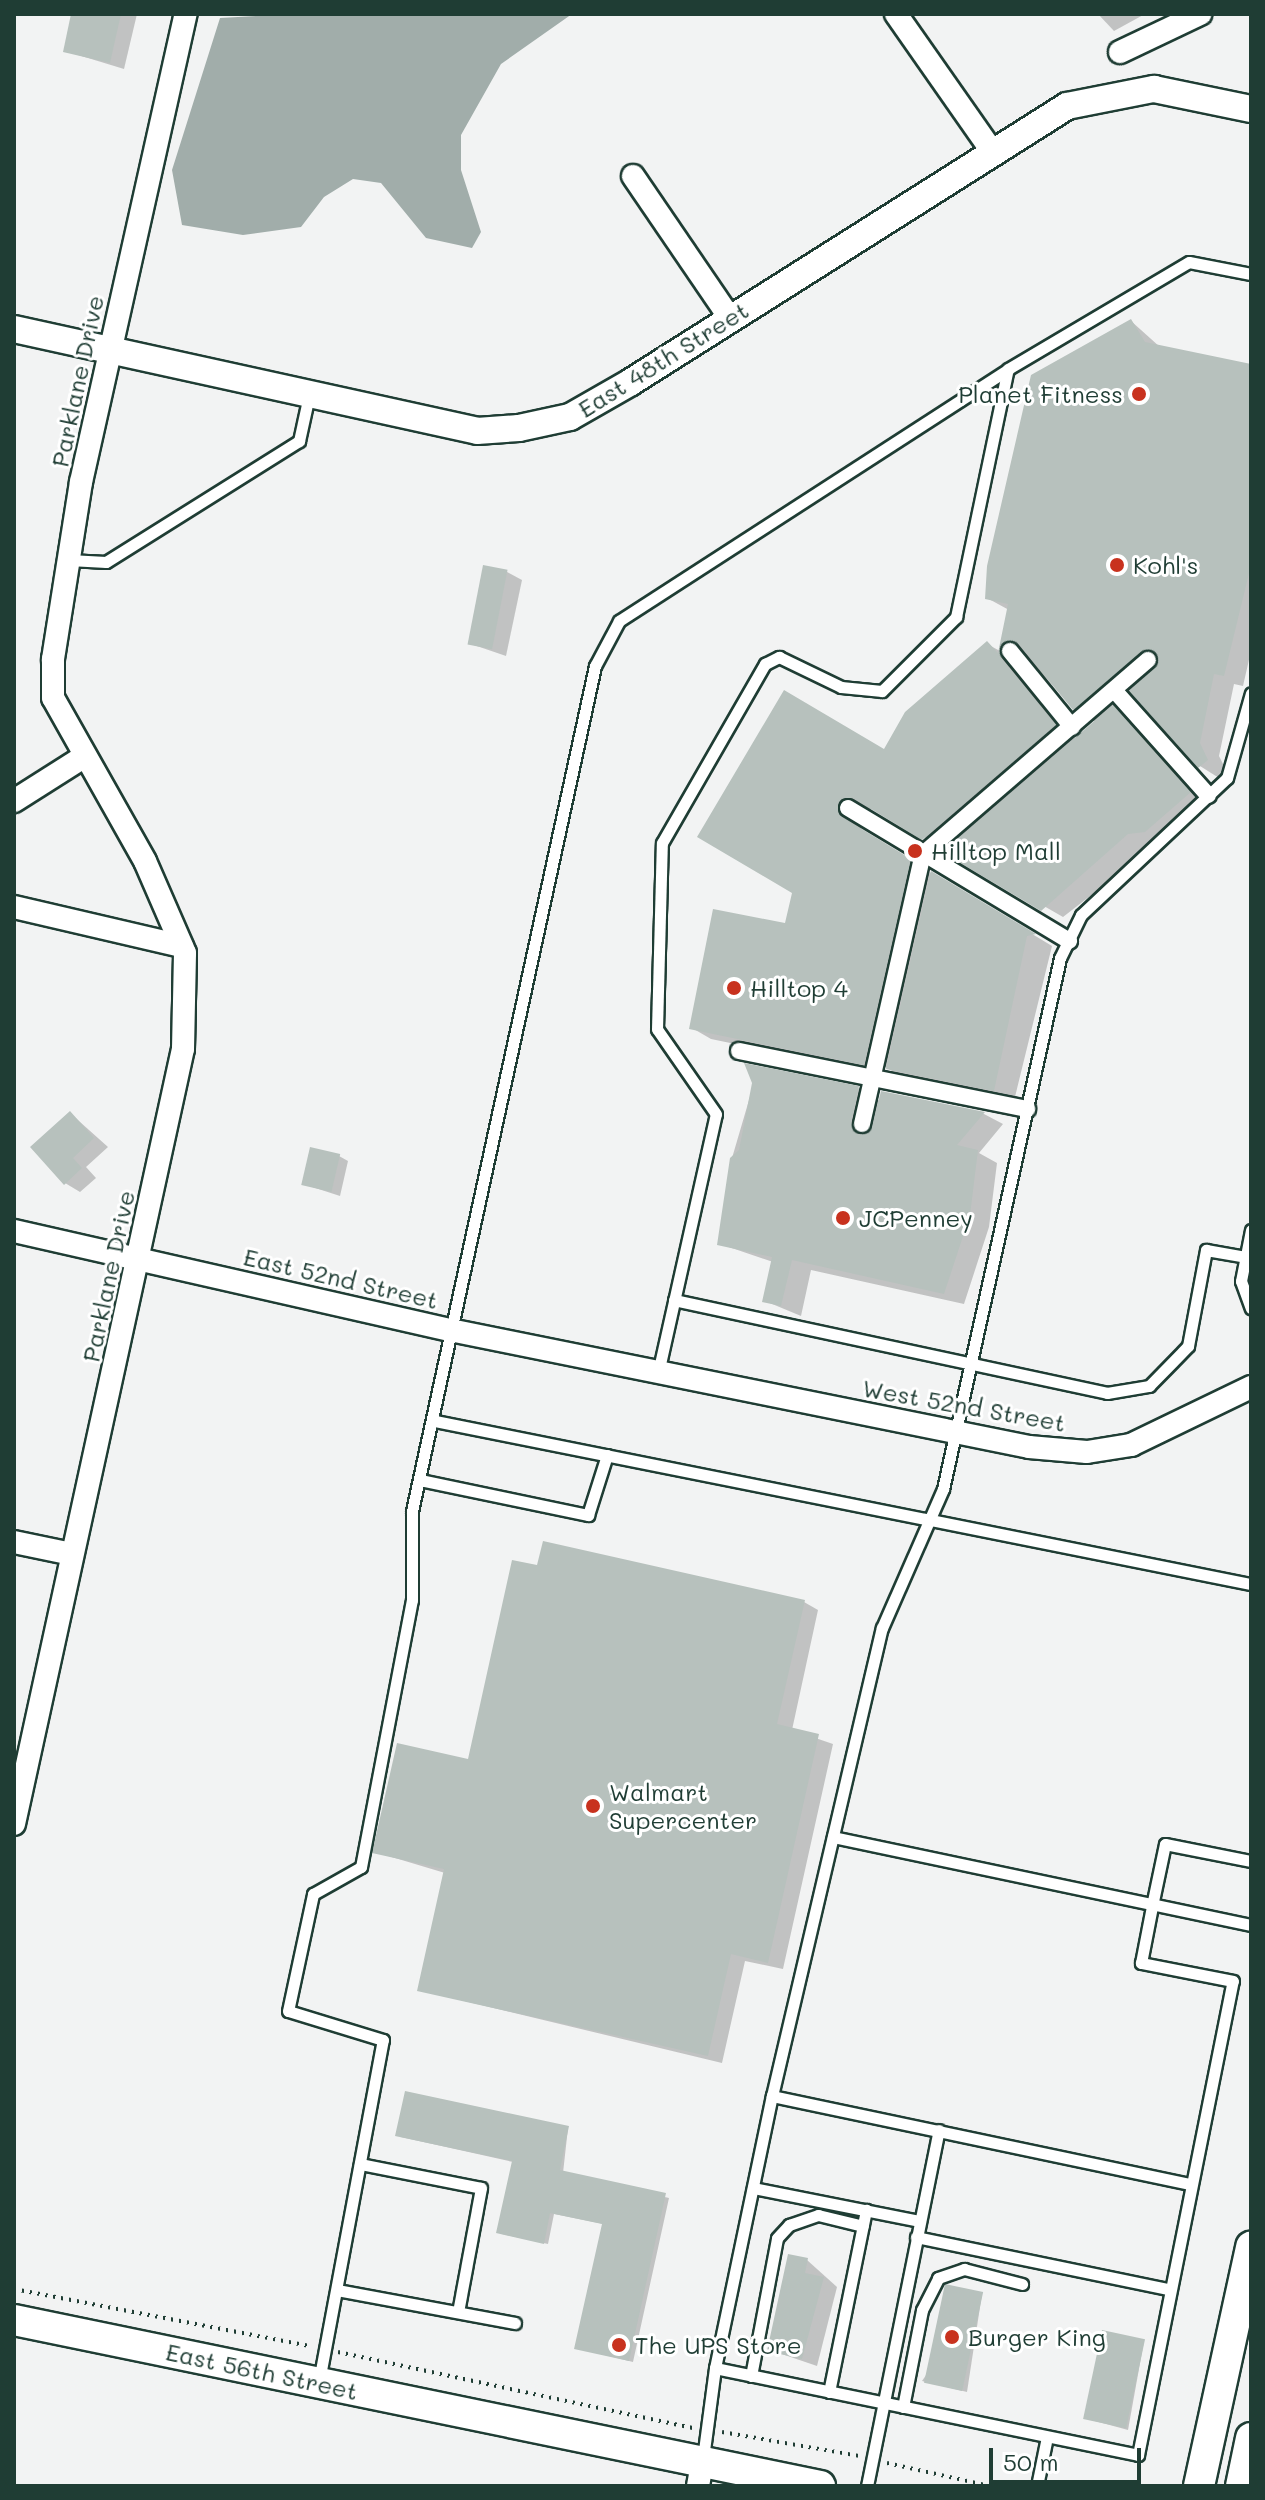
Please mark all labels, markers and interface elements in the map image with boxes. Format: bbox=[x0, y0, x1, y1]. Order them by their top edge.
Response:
street label: Parklane Drive bbox=[45, 293, 109, 469]
street label: East 48th Street bbox=[573, 295, 753, 423]
place label: Planet Fitness bbox=[958, 380, 1123, 408]
marker: Planet Fitness bbox=[1130, 385, 1148, 403]
place label: Kohl's bbox=[1133, 551, 1198, 579]
marker: Kohl's bbox=[1108, 556, 1126, 574]
place label: Hilltop Mall bbox=[931, 837, 1061, 865]
marker: Hilltop Mall bbox=[906, 842, 924, 860]
place label: Hilltop 4 bbox=[750, 974, 848, 1002]
marker: Hilltop 4 bbox=[725, 979, 743, 997]
street label: Parklane Drive bbox=[76, 1188, 140, 1364]
place label: JCPenney bbox=[859, 1204, 973, 1232]
marker: JCPenney bbox=[834, 1209, 852, 1227]
street label: East 52nd Street bbox=[241, 1242, 441, 1314]
street label: West 52nd Street bbox=[860, 1373, 1068, 1437]
place label: Walmart Supercenter bbox=[609, 1778, 757, 1834]
marker: Walmart Supercenter bbox=[584, 1797, 602, 1815]
place label: Burger King bbox=[968, 2323, 1106, 2351]
marker: Burger King bbox=[943, 2328, 961, 2346]
place label: The UPS Store bbox=[635, 2331, 802, 2359]
marker: The UPS Store bbox=[610, 2336, 628, 2354]
street label: East 56th Street bbox=[164, 2337, 360, 2405]
scale bar bbox=[993, 2432, 1145, 2482]
text: 50 m bbox=[1003, 2446, 1059, 2477]

